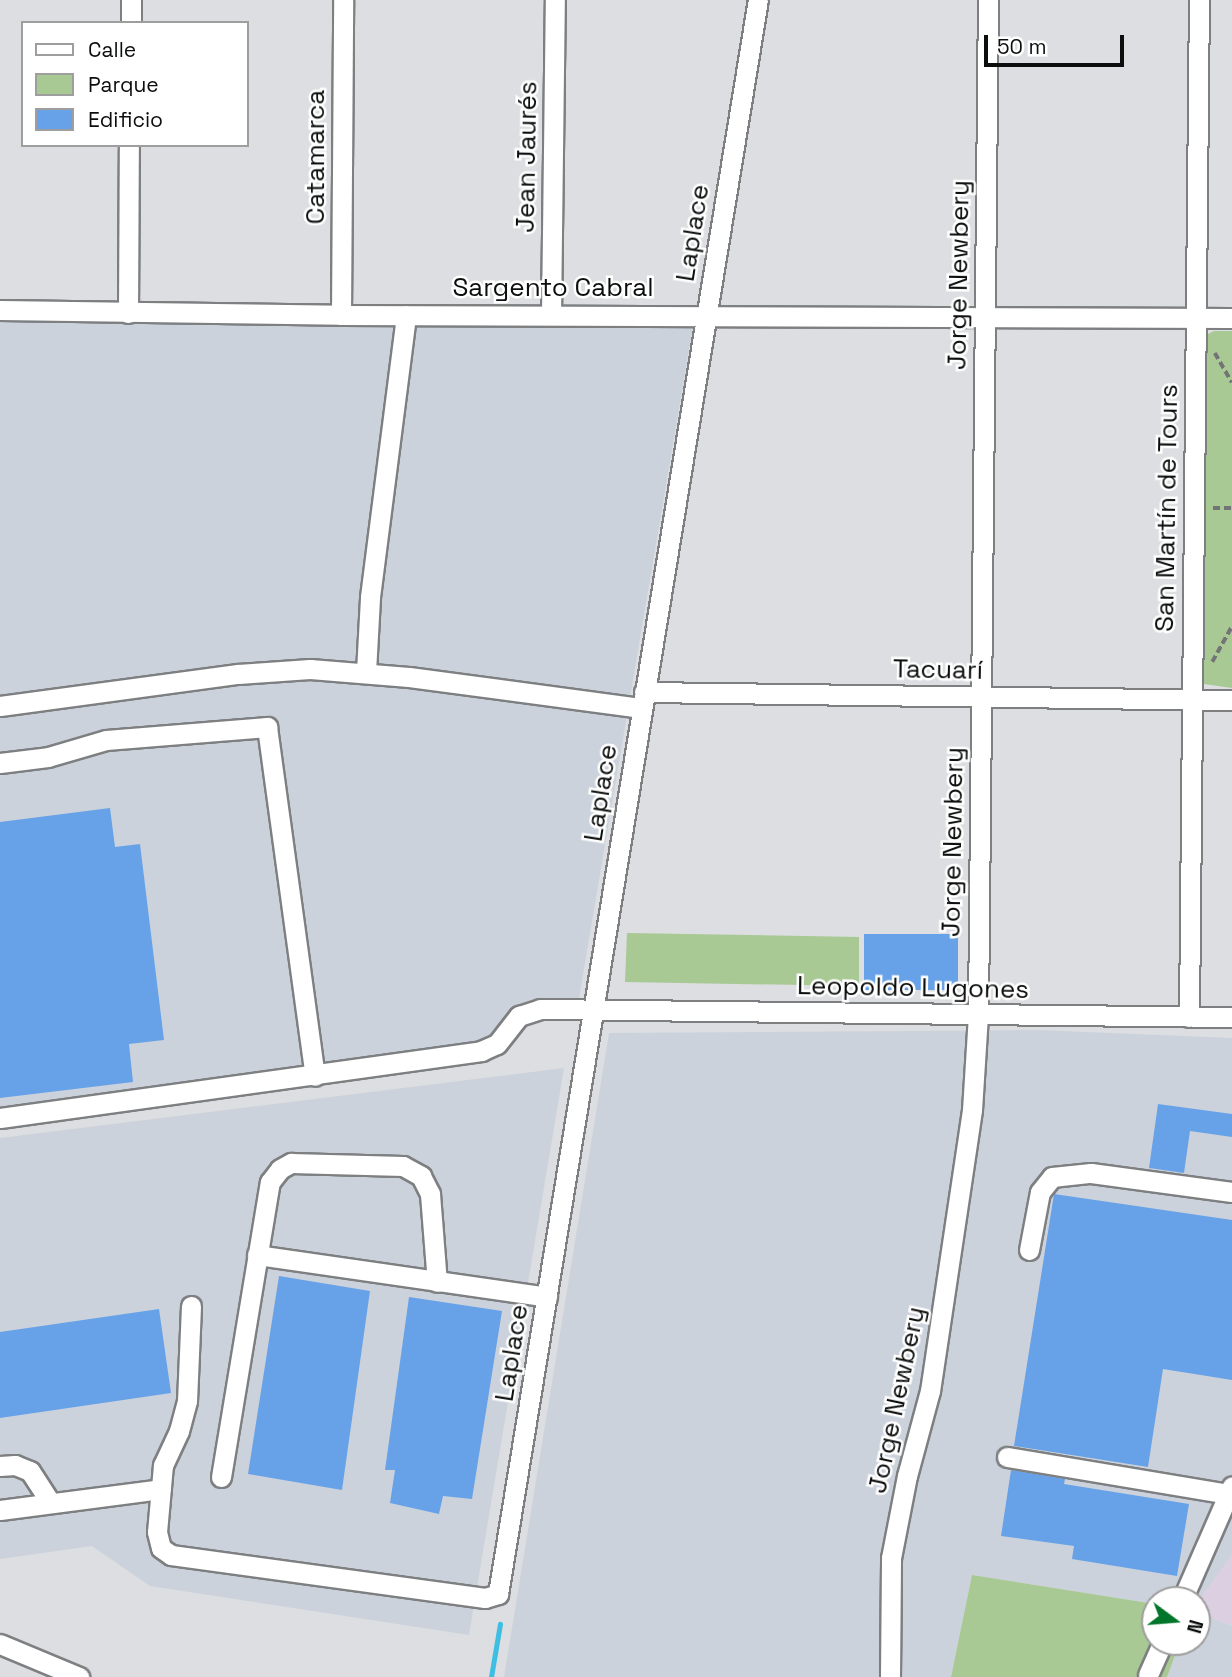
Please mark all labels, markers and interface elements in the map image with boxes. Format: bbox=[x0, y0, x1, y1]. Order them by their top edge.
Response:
legend bbox=[21, 21, 248, 147]
scale bar bbox=[987, 21, 1127, 65]
text: 50 m bbox=[997, 33, 1047, 60]
text: Calle bbox=[88, 36, 136, 63]
text: Parque bbox=[88, 71, 159, 98]
street label: Jean Jaurés bbox=[510, 81, 544, 233]
street label: Catamarca bbox=[300, 90, 332, 224]
text: Edificio bbox=[88, 106, 163, 133]
street label: Jorge Newbery bbox=[942, 180, 976, 370]
street label: Laplace bbox=[670, 182, 716, 284]
street label: Sargento Cabral bbox=[452, 272, 654, 304]
street label: San Martín de Tours bbox=[1149, 384, 1185, 632]
street label: Tacuarí bbox=[893, 654, 983, 686]
street label: Laplace bbox=[578, 742, 624, 844]
street label: Jorge Newbery bbox=[936, 747, 970, 937]
street label: Leopoldo Lugones bbox=[797, 970, 1029, 1006]
street label: Laplace bbox=[489, 1302, 535, 1404]
street label: Jorge Newbery bbox=[862, 1304, 932, 1496]
north arrow bbox=[1141, 1586, 1211, 1656]
text: N bbox=[1181, 1617, 1209, 1636]

